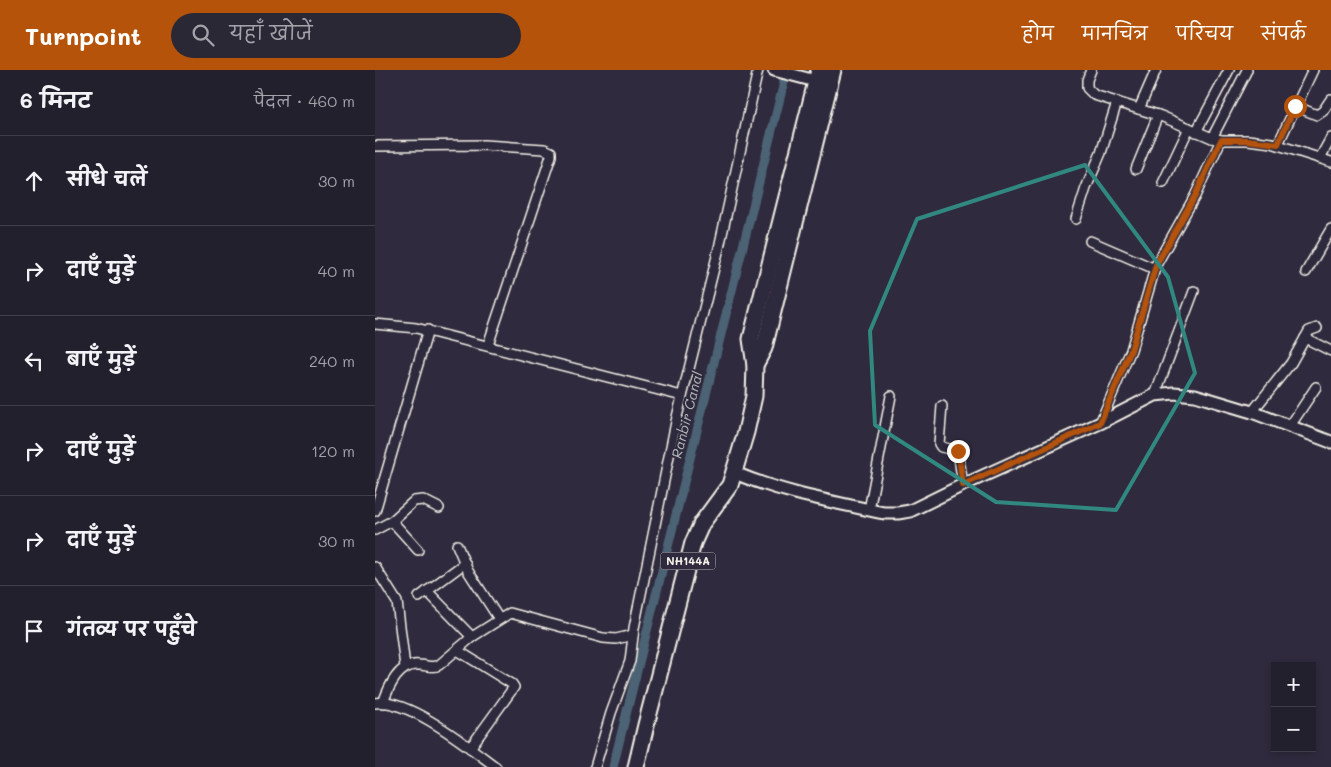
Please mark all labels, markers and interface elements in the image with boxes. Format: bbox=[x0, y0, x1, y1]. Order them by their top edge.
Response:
search box bbox=[171, 13, 521, 58]
text: Turnpoint bbox=[25, 20, 141, 51]
text: यहाँ खोजें bbox=[229, 20, 312, 45]
icon: search bbox=[189, 21, 217, 49]
text: होम bbox=[1022, 21, 1054, 45]
text: मानचित्र bbox=[1082, 21, 1148, 45]
text: परिचय bbox=[1176, 21, 1233, 45]
text: संपर्क bbox=[1261, 21, 1306, 45]
text: 6 मिनट bbox=[20, 86, 91, 113]
text: पैदल · 460 m bbox=[254, 90, 355, 111]
route start bbox=[1284, 95, 1307, 118]
text: सीधे चलें bbox=[67, 166, 147, 191]
icon: ahead bbox=[20, 167, 48, 195]
text: 30 m bbox=[318, 170, 355, 191]
text: दाएँ मुड़ें bbox=[67, 256, 135, 281]
icon: right bbox=[20, 257, 48, 285]
text: 40 m bbox=[318, 260, 355, 281]
text: बाएँ मुड़ें bbox=[67, 346, 136, 371]
icon: left bbox=[20, 347, 48, 375]
text: 240 m bbox=[309, 350, 355, 371]
water label: Ranbir Canal bbox=[667, 369, 707, 460]
text: दाएँ मुड़ें bbox=[67, 436, 135, 461]
icon: right bbox=[20, 437, 48, 465]
text: 120 m bbox=[311, 440, 355, 461]
route end bbox=[947, 440, 970, 463]
text: दाएँ मुड़ें bbox=[67, 526, 135, 551]
icon: right bbox=[20, 527, 48, 555]
text: 30 m bbox=[318, 530, 355, 551]
road number: NH144A bbox=[661, 552, 715, 570]
text: गंतव्य पर पहुँचे bbox=[67, 616, 196, 641]
icon: arrive bbox=[20, 617, 48, 645]
map controls bbox=[1271, 662, 1316, 752]
button: + bbox=[1271, 662, 1316, 707]
button: − bbox=[1271, 707, 1316, 752]

